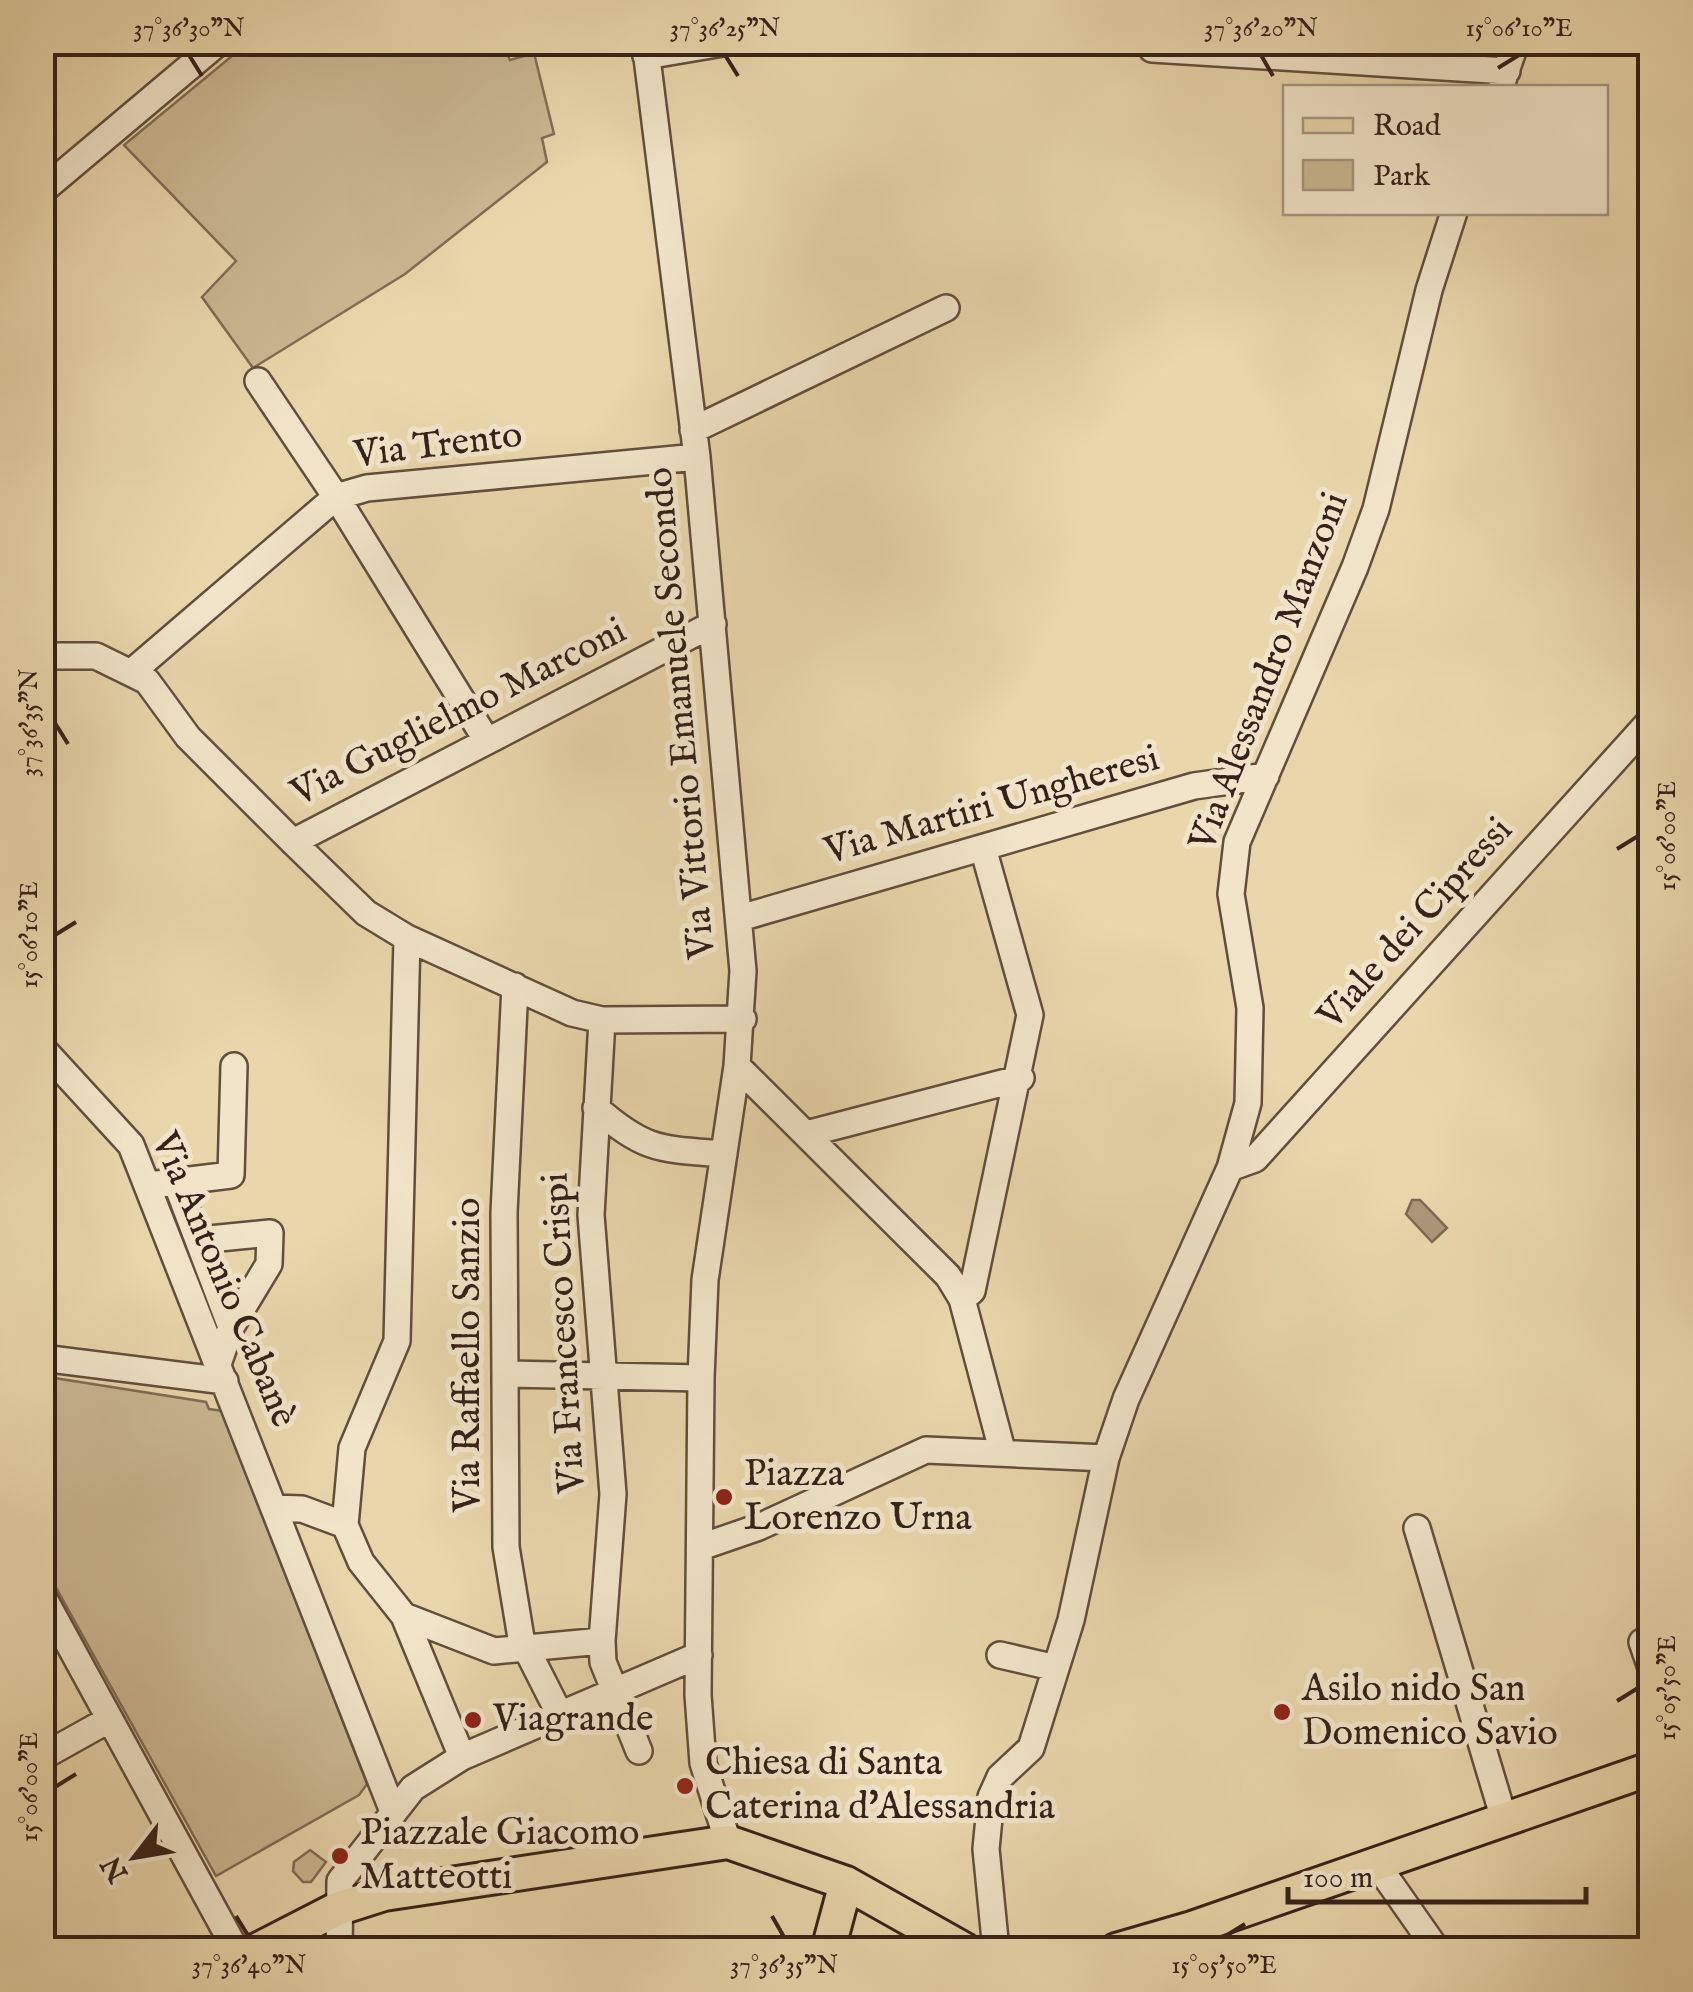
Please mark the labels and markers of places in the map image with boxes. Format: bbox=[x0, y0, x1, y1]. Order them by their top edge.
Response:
place label: Piazza Lorenzo Urna bbox=[744, 1451, 972, 1543]
marker: Piazza Lorenzo Urna bbox=[713, 1486, 735, 1508]
place label: Asilo nido San Domenico Savio bbox=[1301, 1666, 1558, 1758]
place label: Viagrande bbox=[492, 1696, 653, 1744]
marker: Asilo nido San Domenico Savio bbox=[1271, 1701, 1293, 1723]
marker: Viagrande bbox=[462, 1709, 484, 1731]
place label: Chiesa di Santa Caterina d'Alessandria bbox=[705, 1740, 1055, 1832]
marker: Chiesa di Santa Caterina d'Alessandria bbox=[674, 1775, 696, 1797]
place label: Piazzale Giacomo Matteotti bbox=[360, 1810, 639, 1902]
marker: Piazzale Giacomo Matteotti bbox=[329, 1845, 351, 1867]

